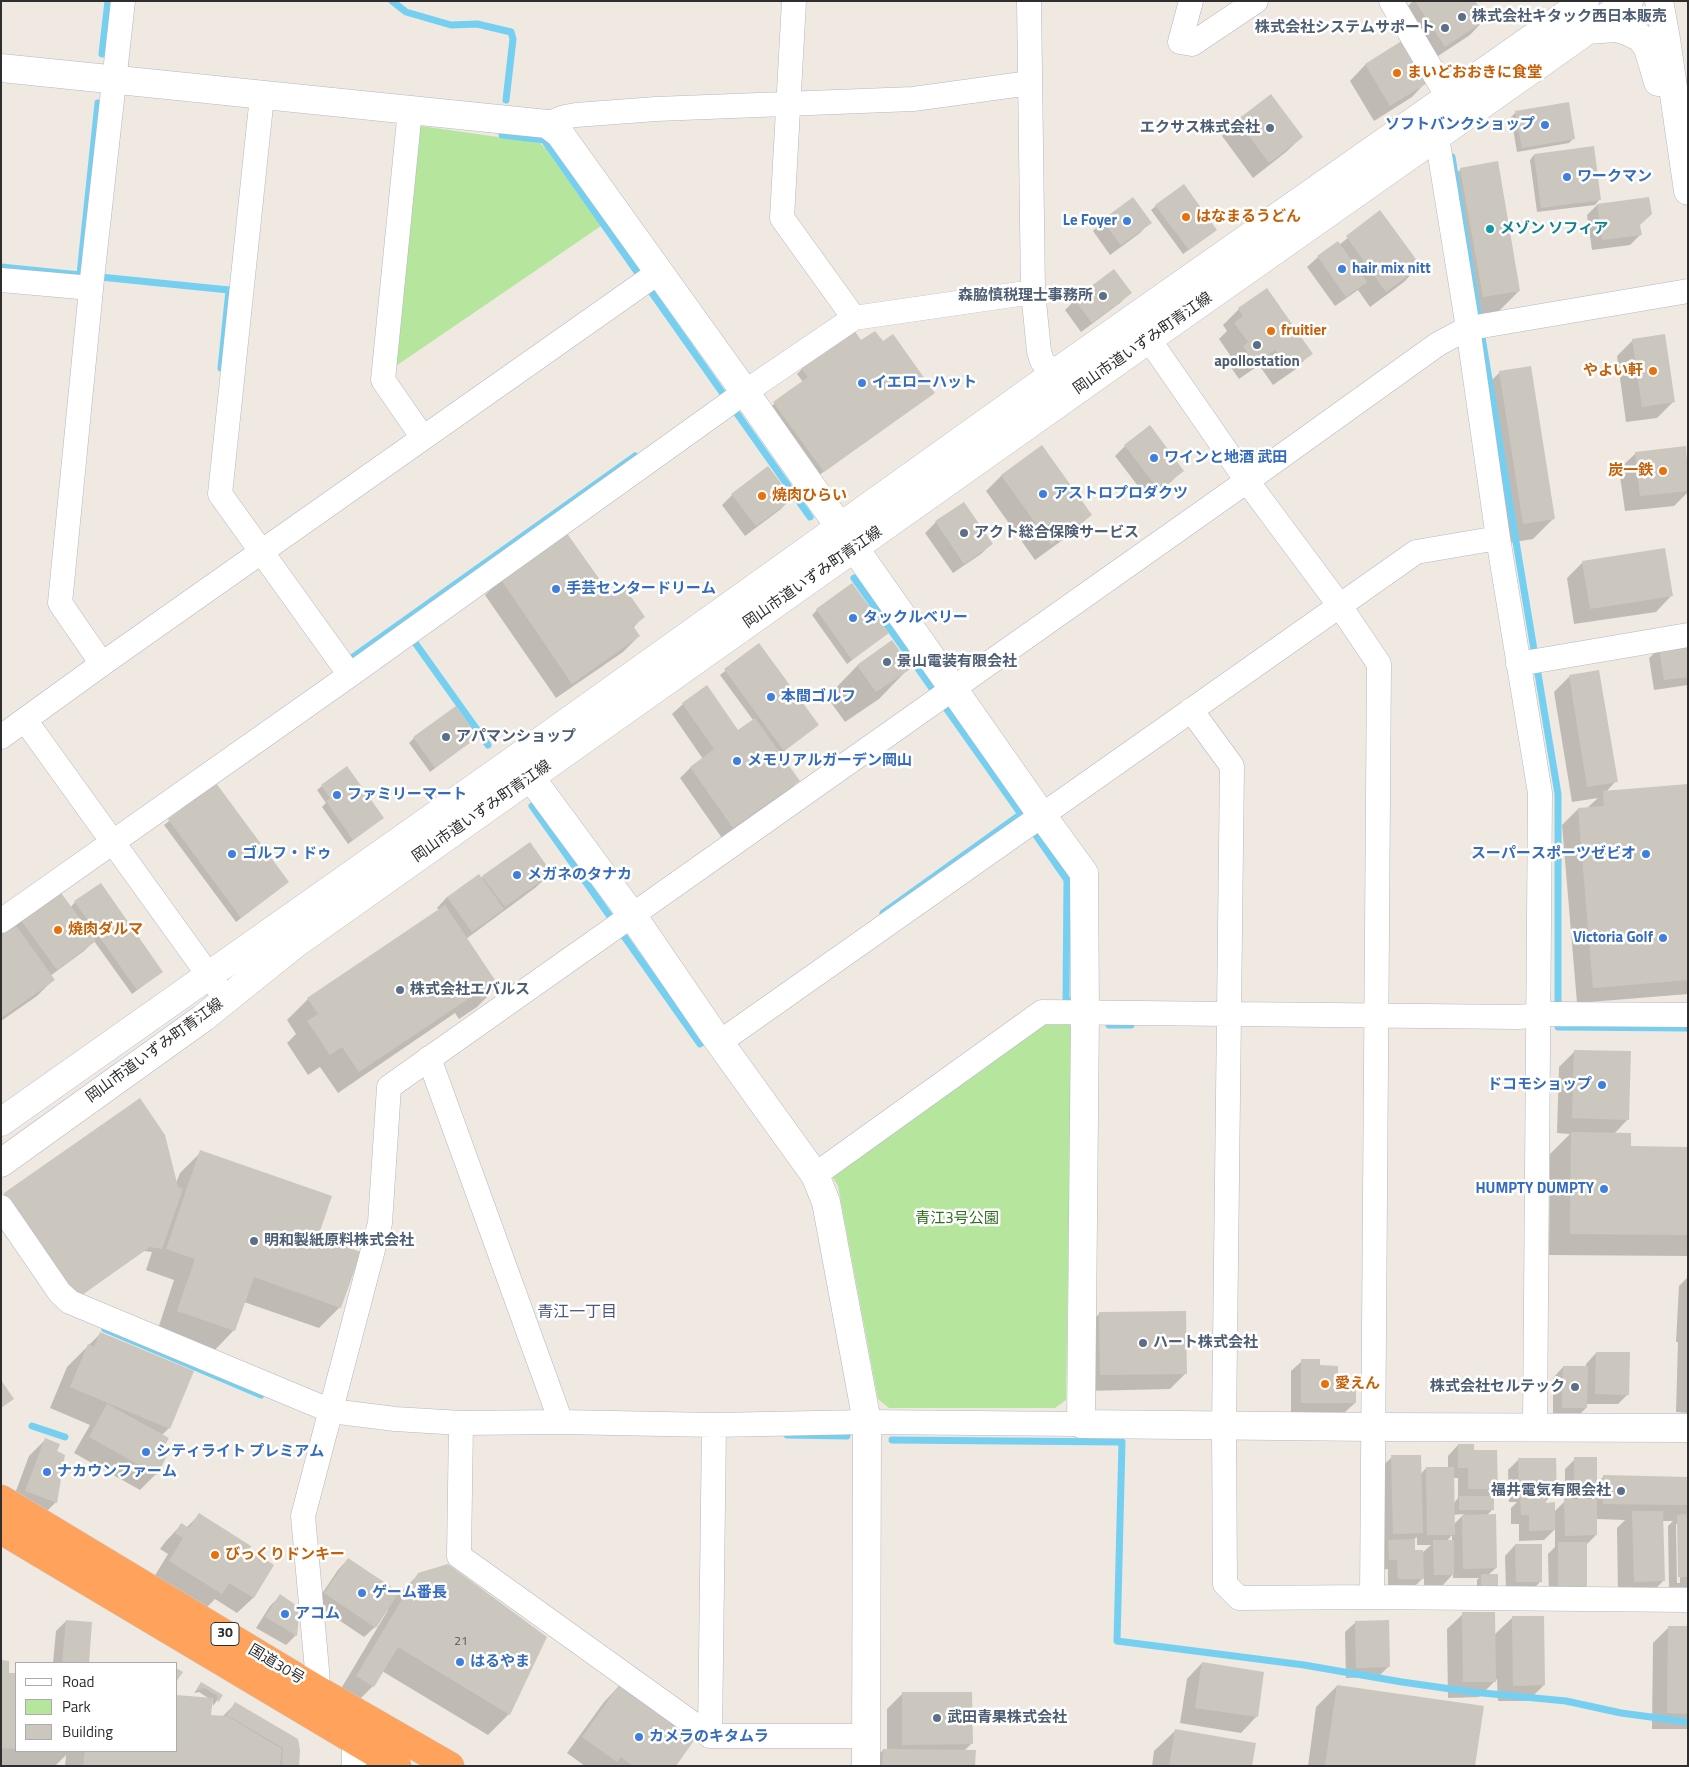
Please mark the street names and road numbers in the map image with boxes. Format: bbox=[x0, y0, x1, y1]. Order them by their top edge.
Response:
street label: 岡山市道いずみ町青江線 bbox=[1070, 289, 1216, 399]
street label: 岡山市道いずみ町青江線 bbox=[740, 523, 886, 633]
street label: 岡山市道いずみ町青江線 bbox=[409, 757, 555, 867]
street label: 岡山市道いずみ町青江線 bbox=[83, 995, 227, 1107]
road number: 30 bbox=[211, 1622, 239, 1646]
street label: 国道30号 bbox=[245, 1641, 307, 1689]

